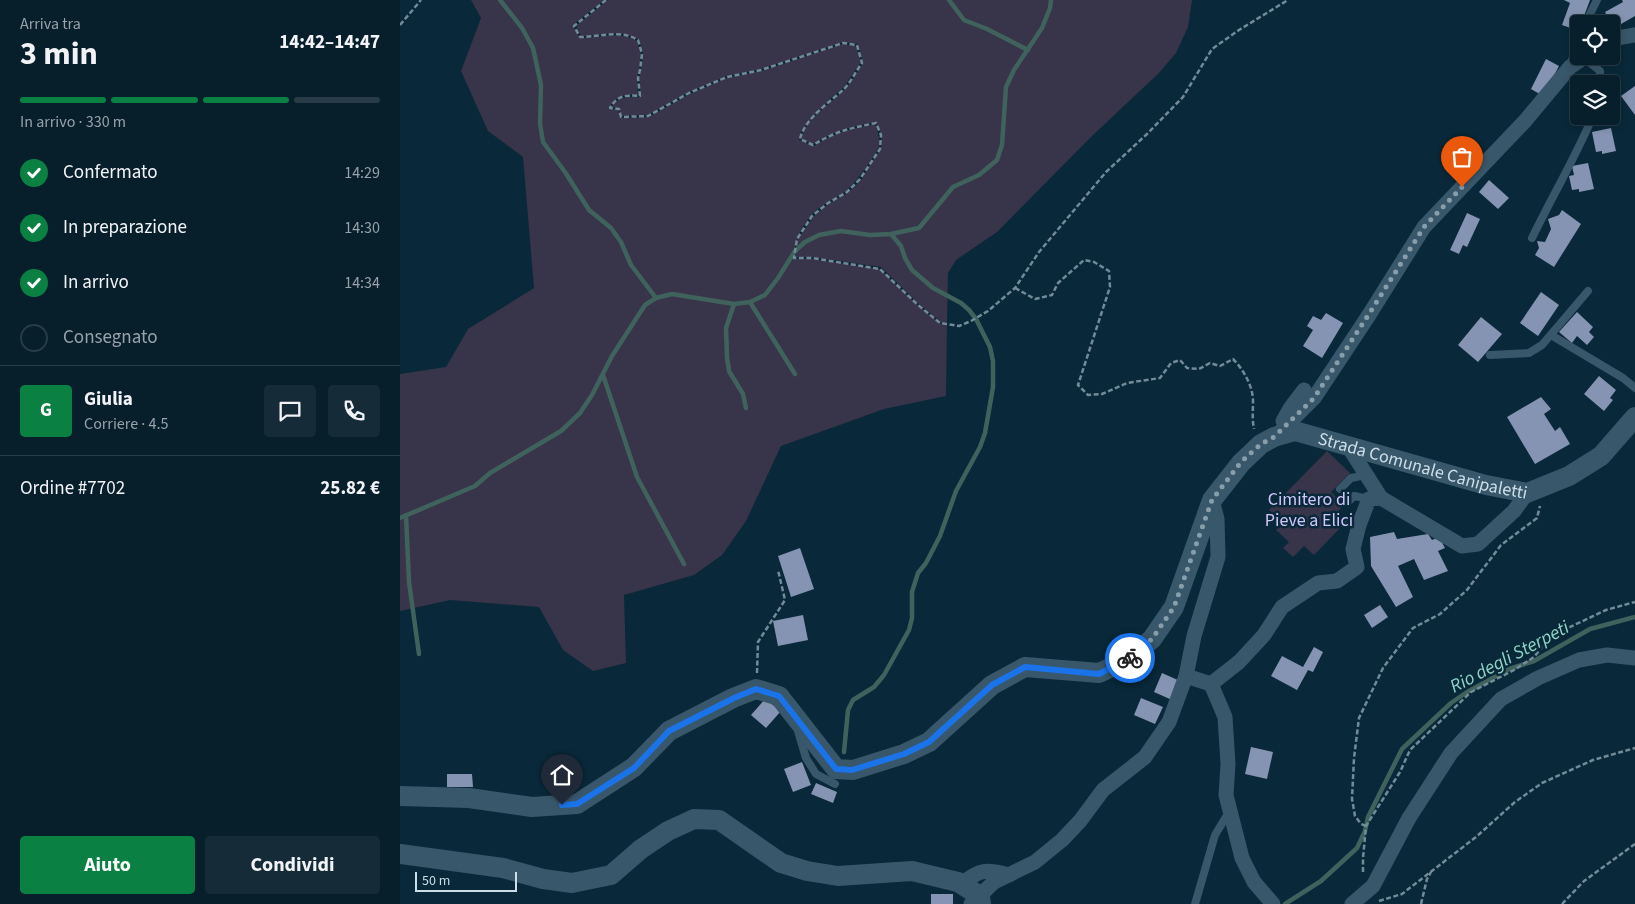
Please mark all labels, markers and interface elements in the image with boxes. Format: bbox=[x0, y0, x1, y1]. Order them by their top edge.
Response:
text: Arriva tra bbox=[20, 13, 81, 35]
map controls bbox=[1570, 15, 1620, 125]
button: locate bbox=[1570, 15, 1620, 65]
text: 14:42–14:47 bbox=[279, 29, 380, 56]
text: 3 min bbox=[20, 31, 98, 77]
button: layers bbox=[1570, 75, 1620, 125]
text: In arrivo · 330 m bbox=[20, 111, 126, 133]
pin bbox=[1441, 136, 1483, 187]
icon: bag bbox=[1448, 143, 1476, 171]
icon: check bbox=[20, 159, 48, 187]
text: Confermato bbox=[63, 159, 157, 186]
text: 14:29 bbox=[344, 162, 380, 184]
icon: check bbox=[20, 214, 48, 242]
text: In preparazione bbox=[63, 214, 187, 241]
text: 14:30 bbox=[344, 217, 380, 239]
icon: check bbox=[20, 269, 48, 297]
text: In arrivo bbox=[63, 269, 129, 296]
text: 14:34 bbox=[344, 272, 380, 294]
text: Consegnato bbox=[63, 324, 157, 351]
button: chat bbox=[264, 385, 316, 437]
button: phone bbox=[328, 385, 380, 437]
text: Giulia bbox=[84, 386, 133, 413]
text: G bbox=[40, 397, 52, 424]
text: Corriere · 4.5 bbox=[84, 413, 168, 435]
street label: Strada Comunale Canipaletti bbox=[1315, 426, 1530, 506]
text: Ordine #7702 bbox=[20, 475, 125, 502]
text: 25.82 € bbox=[320, 475, 380, 502]
park label: Cimitero di Pieve a Elici bbox=[1265, 487, 1353, 533]
water label: Rio degli Sterpeti bbox=[1445, 614, 1575, 700]
courier bbox=[1105, 633, 1155, 683]
icon: bike bbox=[1116, 644, 1144, 672]
pin bbox=[541, 754, 583, 805]
icon: home bbox=[548, 761, 576, 789]
button: Aiuto bbox=[20, 836, 195, 894]
button: Condividi bbox=[205, 836, 380, 894]
scale bar bbox=[415, 869, 518, 892]
text: 50 m bbox=[422, 871, 450, 891]

